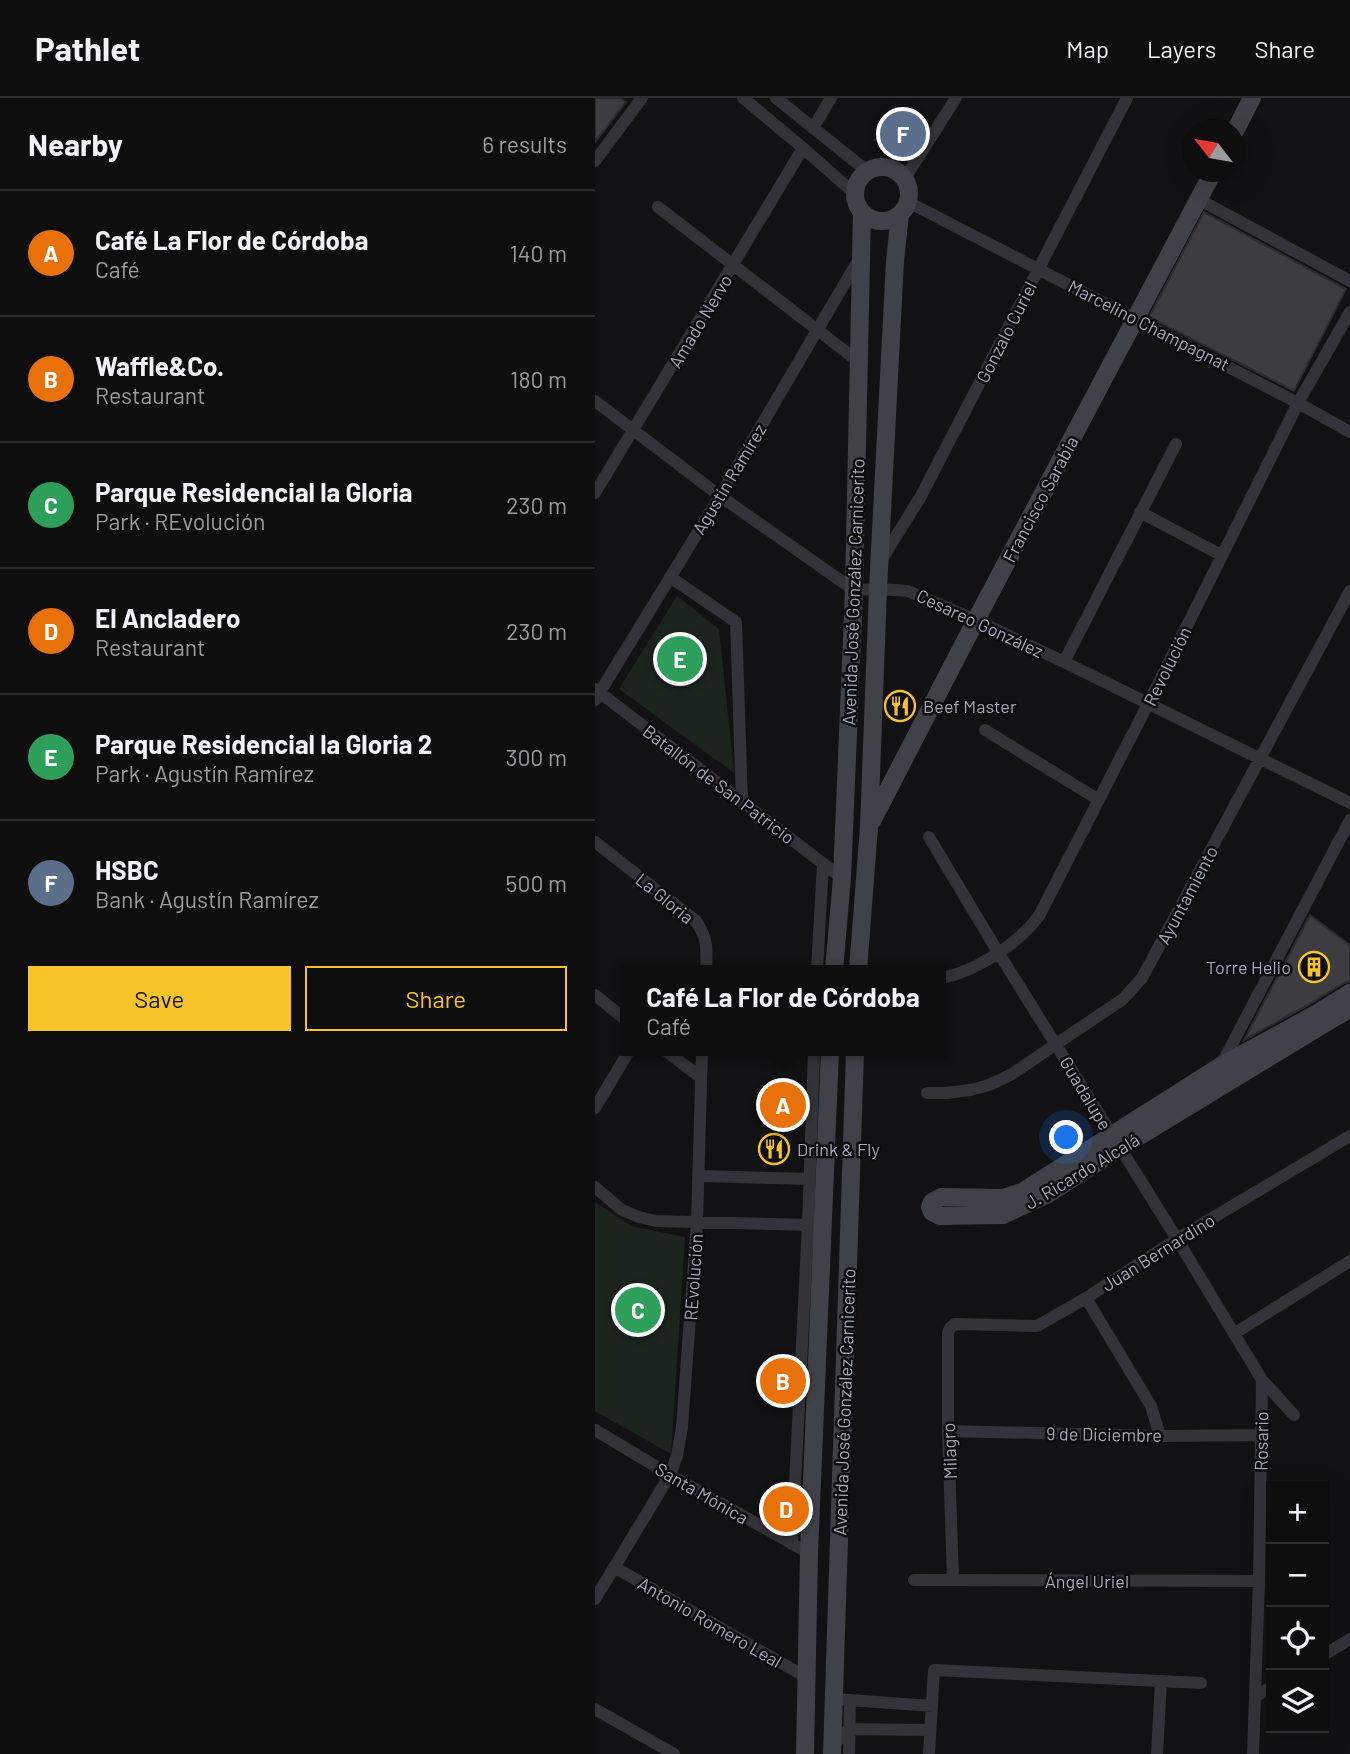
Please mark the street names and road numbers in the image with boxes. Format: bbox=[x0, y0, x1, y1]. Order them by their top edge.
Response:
street label: Amado Nervo bbox=[663, 270, 737, 372]
street label: Marcelino Champagnat bbox=[1065, 275, 1233, 375]
street label: Gonzalo Curiel bbox=[971, 278, 1041, 386]
street label: Agustín Ramírez bbox=[687, 420, 771, 538]
street label: Francisco Sarabia bbox=[998, 432, 1082, 566]
street label: Avenida José González Carnicerito bbox=[837, 458, 869, 726]
street label: Cesareo González bbox=[913, 584, 1047, 662]
street label: Revolución bbox=[1138, 623, 1196, 709]
street label: Batallón de San Patricio bbox=[639, 720, 799, 848]
street label: Ayuntamiento bbox=[1152, 842, 1222, 948]
street label: La Gloria bbox=[632, 868, 698, 928]
street label: Guadalupe bbox=[1055, 1052, 1117, 1134]
street label: J. Ricardo Alcalá bbox=[1021, 1128, 1143, 1214]
street label: Juan Bernardino bbox=[1097, 1208, 1219, 1296]
street label: REvolución bbox=[679, 1233, 707, 1321]
street label: Avenida José González Carnicerito bbox=[828, 1268, 860, 1536]
street label: Rosario bbox=[1249, 1411, 1273, 1471]
street label: Milagro bbox=[937, 1422, 961, 1480]
street label: 9 de Diciembre bbox=[1046, 1422, 1162, 1446]
street label: Santa Mónica bbox=[651, 1457, 753, 1529]
street label: Ángel Uriel bbox=[1045, 1570, 1129, 1592]
street label: Antonio Romero Leal bbox=[634, 1572, 786, 1672]

